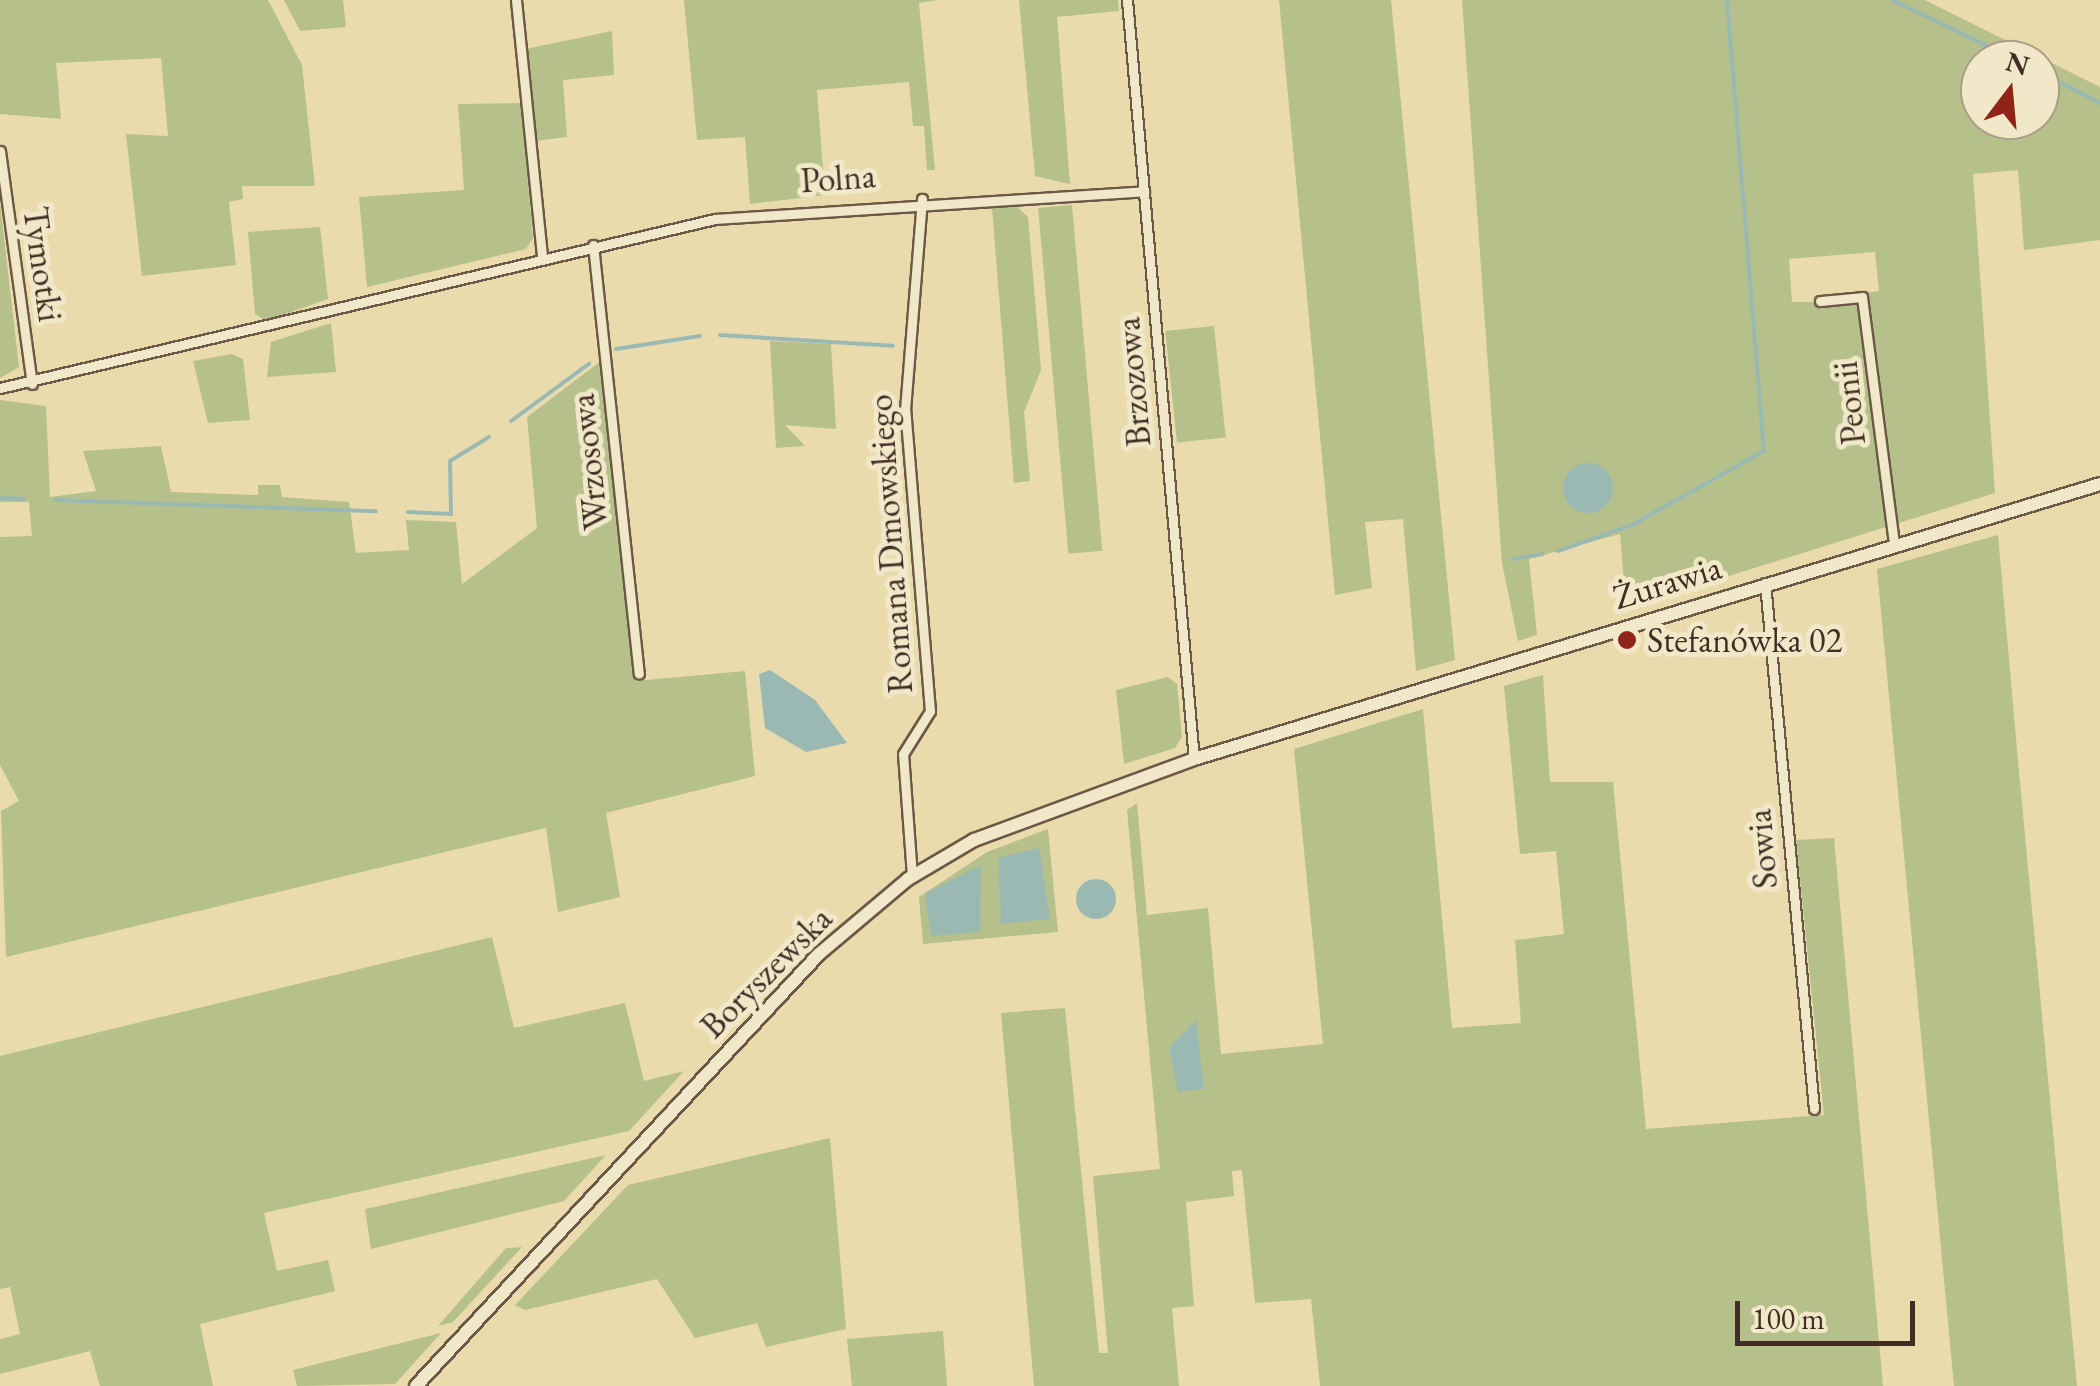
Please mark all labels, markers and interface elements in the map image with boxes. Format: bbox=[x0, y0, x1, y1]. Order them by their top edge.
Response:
north arrow bbox=[1960, 40, 2060, 140]
text: N bbox=[2002, 43, 2034, 84]
street label: Polna bbox=[799, 154, 877, 202]
street label: Tymotki bbox=[14, 204, 72, 324]
street label: Brzozowa bbox=[1106, 316, 1160, 448]
street label: Peonii bbox=[1824, 359, 1874, 447]
street label: Wrzosowa bbox=[561, 392, 617, 532]
street label: Romana Dmowskiego bbox=[859, 393, 921, 695]
street label: Żurawia bbox=[1608, 546, 1726, 618]
place label: Stefanówka 02 bbox=[1647, 619, 1842, 661]
marker: Stefanówka 02 bbox=[1616, 629, 1638, 651]
street label: Sowia bbox=[1738, 808, 1786, 890]
street label: Boryszewska bbox=[692, 898, 840, 1046]
scale bar bbox=[1740, 1281, 1920, 1343]
text: 100 m bbox=[1752, 1299, 1825, 1338]

